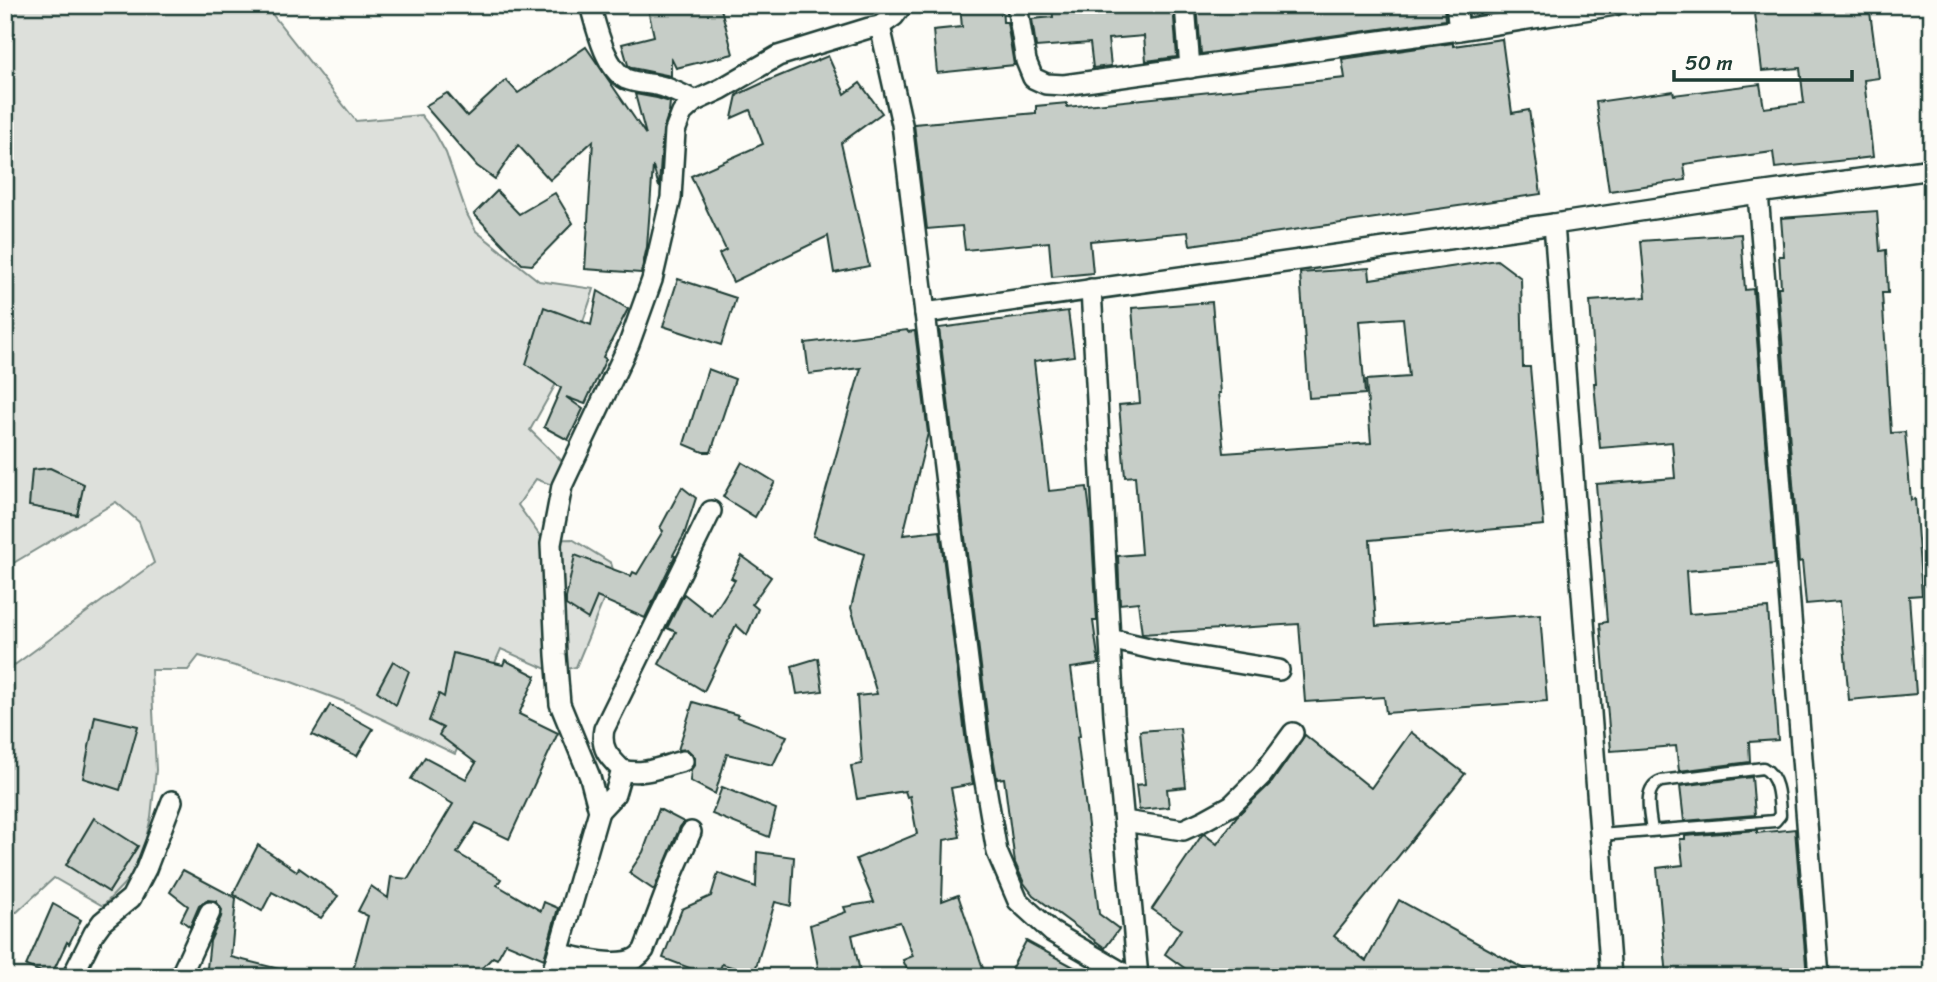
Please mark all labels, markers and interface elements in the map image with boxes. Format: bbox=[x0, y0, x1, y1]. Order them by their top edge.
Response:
scale bar bbox=[1674, 38, 1853, 82]
text: 50 m bbox=[1685, 44, 1733, 82]

